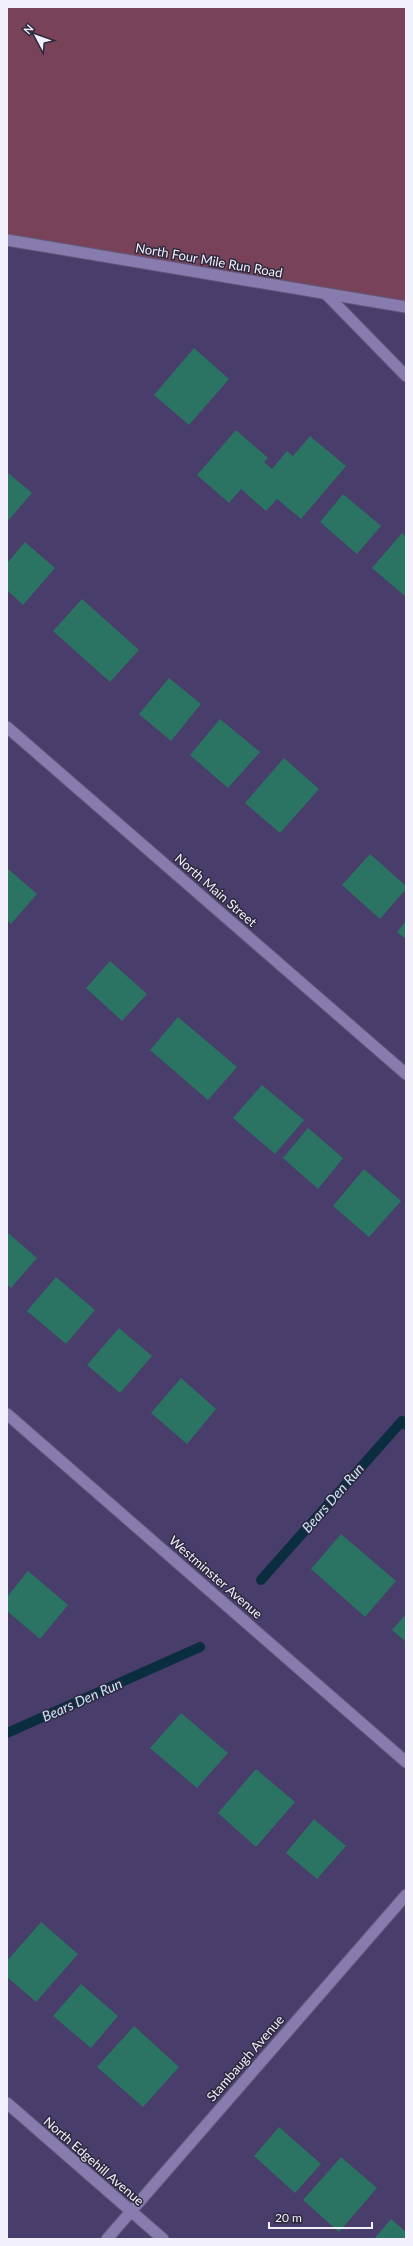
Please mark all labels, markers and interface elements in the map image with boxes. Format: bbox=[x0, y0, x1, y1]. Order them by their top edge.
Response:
north arrow bbox=[16, 16, 56, 56]
text: N bbox=[20, 22, 36, 37]
street label: North Four Mile Run Road bbox=[134, 239, 284, 281]
street label: North Main Street bbox=[172, 850, 260, 930]
water label: Bears Den Run bbox=[298, 1460, 367, 1536]
street label: Westminster Avenue bbox=[166, 1532, 266, 1622]
water label: Bears Den Run bbox=[39, 1674, 124, 1725]
street label: Stambaugh Avenue bbox=[203, 2011, 287, 2105]
street label: North Edgehill Avenue bbox=[41, 2113, 147, 2209]
scale bar bbox=[269, 2204, 372, 2230]
text: 20 m bbox=[275, 2210, 302, 2225]

